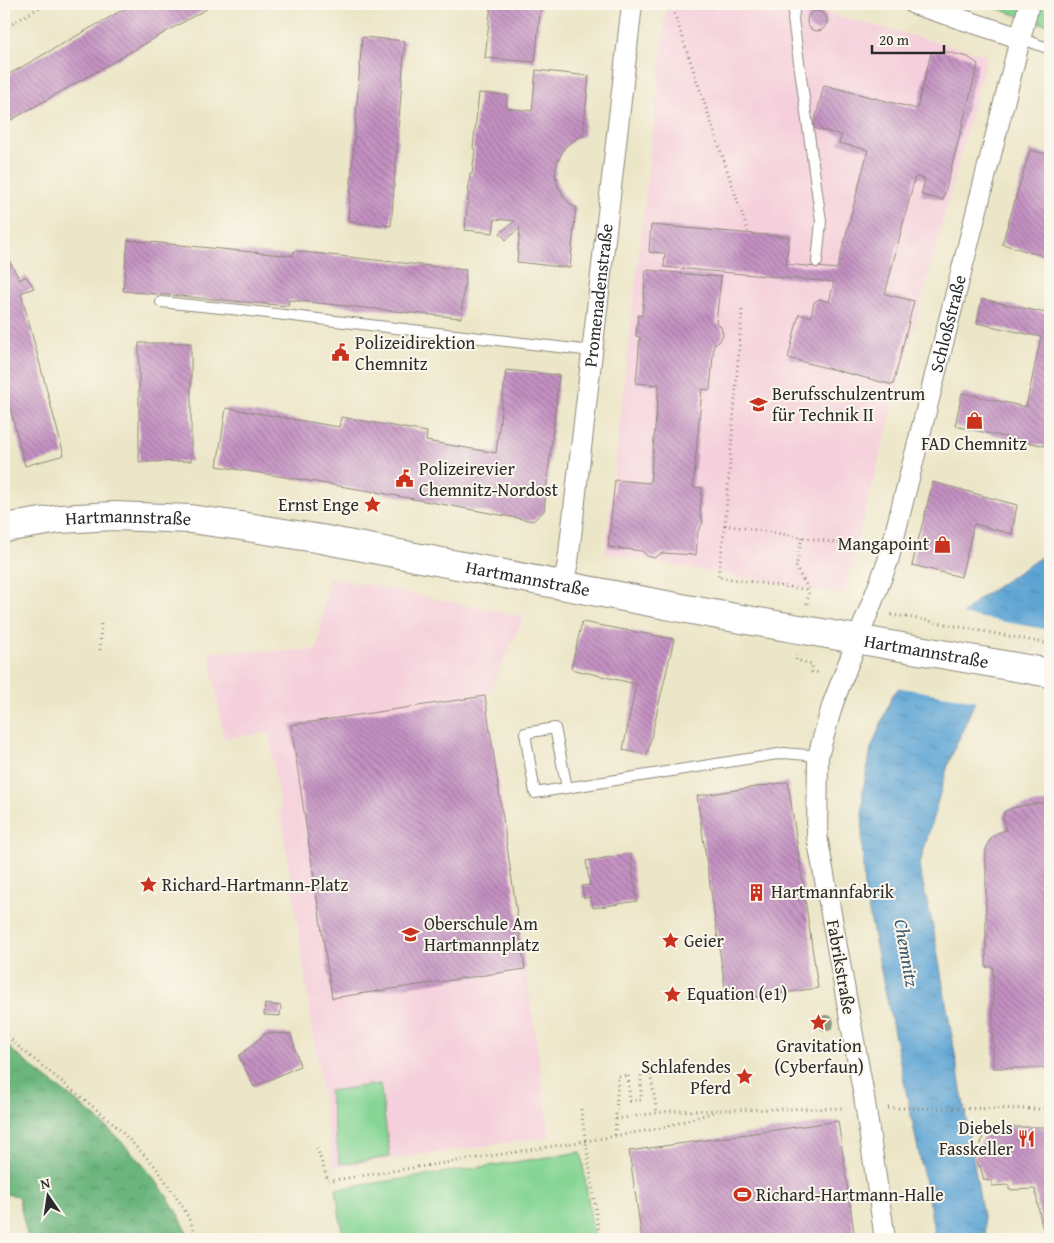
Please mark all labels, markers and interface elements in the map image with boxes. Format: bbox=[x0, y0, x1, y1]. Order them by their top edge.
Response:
scale bar bbox=[872, 22, 944, 54]
text: 20 m bbox=[879, 29, 910, 50]
street label: Promenadenstraße bbox=[576, 222, 620, 368]
street label: Schloßstraße bbox=[922, 272, 973, 375]
place label: Polizeidirektion Chemnitz bbox=[355, 329, 475, 377]
public building icon: Polizeidirektion Chemnitz bbox=[331, 343, 351, 363]
place label: Berufsschulzentrum für Technik II bbox=[772, 380, 925, 428]
school or university icon: Berufsschulzentrum für Technik II bbox=[748, 394, 768, 414]
shop icon: FAD Chemnitz bbox=[964, 411, 984, 431]
place label: FAD Chemnitz bbox=[921, 430, 1027, 457]
place label: Polizeirevier Chemnitz-Nordost bbox=[419, 455, 559, 503]
public building icon: Polizeirevier Chemnitz-Nordost bbox=[395, 469, 415, 489]
place label: Ernst Enge bbox=[278, 491, 359, 518]
place icon: Ernst Enge bbox=[363, 495, 383, 515]
street label: Hartmannstraße bbox=[64, 502, 192, 532]
place label: Mangapoint bbox=[838, 530, 930, 557]
shop icon: Mangapoint bbox=[933, 534, 953, 554]
street label: Hartmannstraße bbox=[464, 553, 592, 603]
street label: Hartmannstraße bbox=[862, 627, 991, 675]
place label: Richard-Hartmann-Platz bbox=[162, 871, 348, 898]
place icon: Richard-Hartmann-Platz bbox=[138, 875, 158, 895]
place label: Hartmannfabrik bbox=[771, 878, 895, 905]
building icon: Hartmannfabrik bbox=[747, 882, 767, 902]
place label: Oberschule Am Hartmannplatz bbox=[424, 910, 539, 958]
street label: Fabrikstraße bbox=[820, 917, 863, 1016]
water label: Chemnitz bbox=[887, 917, 927, 990]
school or university icon: Oberschule Am Hartmannplatz bbox=[400, 924, 420, 944]
place label: Geier bbox=[684, 927, 725, 954]
place icon: Geier bbox=[660, 931, 680, 951]
place label: Equation (e1) bbox=[687, 980, 787, 1007]
place icon: Equation (e1) bbox=[663, 984, 683, 1004]
place icon: Gravitation (Cyberfaun) bbox=[809, 1013, 829, 1033]
place label: Gravitation (Cyberfaun) bbox=[774, 1032, 864, 1080]
place label: Schlafendes Pferd bbox=[641, 1053, 731, 1101]
place icon: Schlafendes Pferd bbox=[735, 1067, 755, 1087]
place label: Diebels Fasskeller bbox=[939, 1114, 1014, 1162]
restaurant icon: Diebels Fasskeller bbox=[1017, 1128, 1037, 1148]
north arrow bbox=[22, 1170, 72, 1220]
text: N bbox=[38, 1172, 53, 1194]
place label: Richard-Hartmann-Halle bbox=[756, 1181, 944, 1208]
sports icon: Richard-Hartmann-Halle bbox=[732, 1185, 752, 1205]

